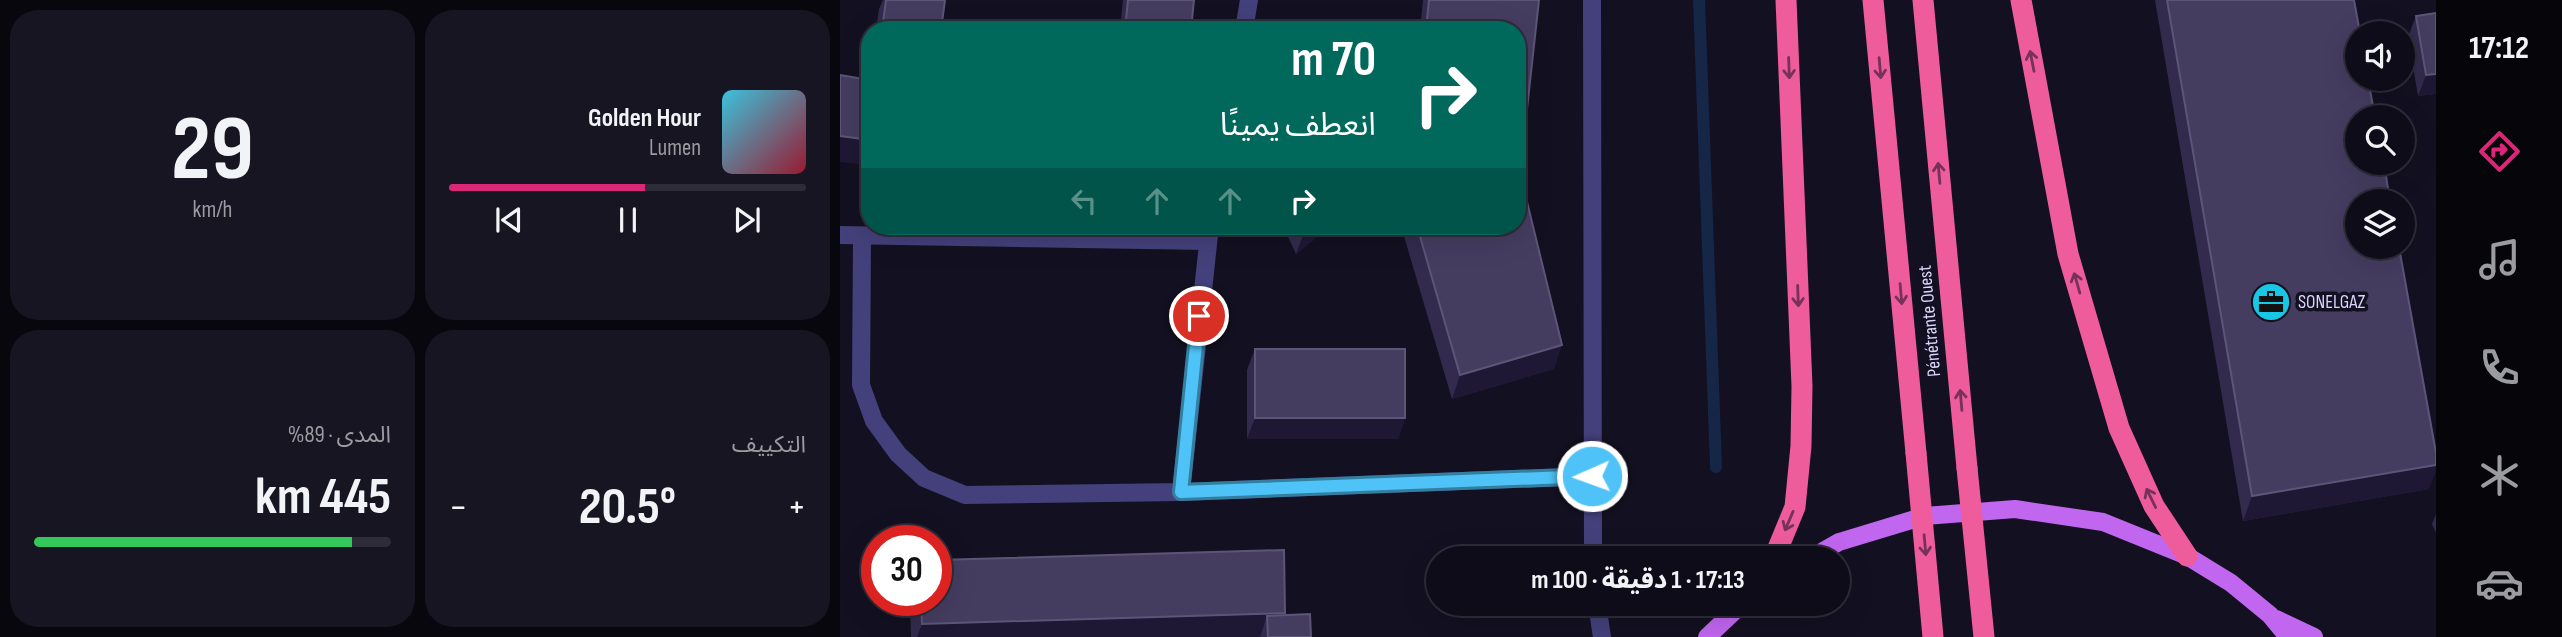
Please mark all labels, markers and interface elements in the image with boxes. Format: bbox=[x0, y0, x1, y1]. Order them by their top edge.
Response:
map controls bbox=[2345, 21, 2415, 259]
button: sound bbox=[2345, 21, 2415, 91]
text: 17:12 bbox=[2469, 29, 2529, 68]
text: 70 m bbox=[1291, 31, 1376, 90]
icon: right bbox=[1400, 49, 1491, 140]
one-way arrow bbox=[2025, 50, 2038, 73]
one-way arrow bbox=[1782, 56, 1795, 79]
one-way arrow bbox=[1873, 56, 1886, 79]
text: 29 bbox=[171, 96, 254, 205]
text: Golden Hour bbox=[588, 103, 701, 134]
button: search bbox=[2345, 105, 2415, 175]
text: انعطف يمينًا bbox=[1220, 106, 1376, 145]
icon: directions bbox=[2475, 127, 2524, 176]
text: Lumen bbox=[649, 134, 701, 162]
one-way arrow bbox=[1933, 163, 1946, 185]
icon: left bbox=[1065, 182, 1103, 220]
icon: ahead bbox=[1138, 182, 1176, 220]
icon: ahead bbox=[1211, 182, 1249, 220]
icon: right bbox=[1284, 182, 1322, 220]
button: layers bbox=[2345, 189, 2415, 259]
text: km/h bbox=[193, 196, 232, 224]
icon: previous bbox=[490, 201, 528, 239]
icon: pause bbox=[609, 201, 647, 239]
icon: next bbox=[728, 201, 766, 239]
icon: music bbox=[2475, 235, 2524, 284]
street label: Pénétrante Ouest bbox=[1914, 264, 1946, 378]
one-way arrow bbox=[2070, 273, 2083, 295]
office icon: SONELGAZ bbox=[2250, 281, 2292, 323]
one-way arrow bbox=[1895, 283, 1908, 305]
one-way arrow bbox=[1792, 284, 1805, 307]
pin bbox=[1169, 286, 1229, 346]
place label: SONELGAZ bbox=[2298, 291, 2366, 314]
icon: arrive bbox=[1180, 297, 1218, 335]
icon: phone bbox=[2475, 343, 2524, 392]
one-way arrow bbox=[1954, 389, 1967, 412]
text: المدى · 89% bbox=[288, 421, 391, 449]
text: التكييف bbox=[732, 431, 806, 459]
position arrow bbox=[1555, 439, 1629, 513]
icon: climate bbox=[2475, 451, 2524, 500]
text: 445 km bbox=[255, 466, 391, 529]
text: 20.5° bbox=[579, 476, 676, 539]
text: − bbox=[449, 485, 468, 530]
text: + bbox=[787, 485, 806, 530]
one-way arrow bbox=[2144, 488, 2157, 509]
one-way arrow bbox=[1782, 510, 1795, 532]
speed limit sign: 30 bbox=[861, 525, 952, 616]
one-way arrow bbox=[1919, 533, 1932, 556]
icon: car bbox=[2475, 559, 2524, 608]
text: 17:13 · 1 دقيقة · 100 m bbox=[1531, 565, 1745, 596]

